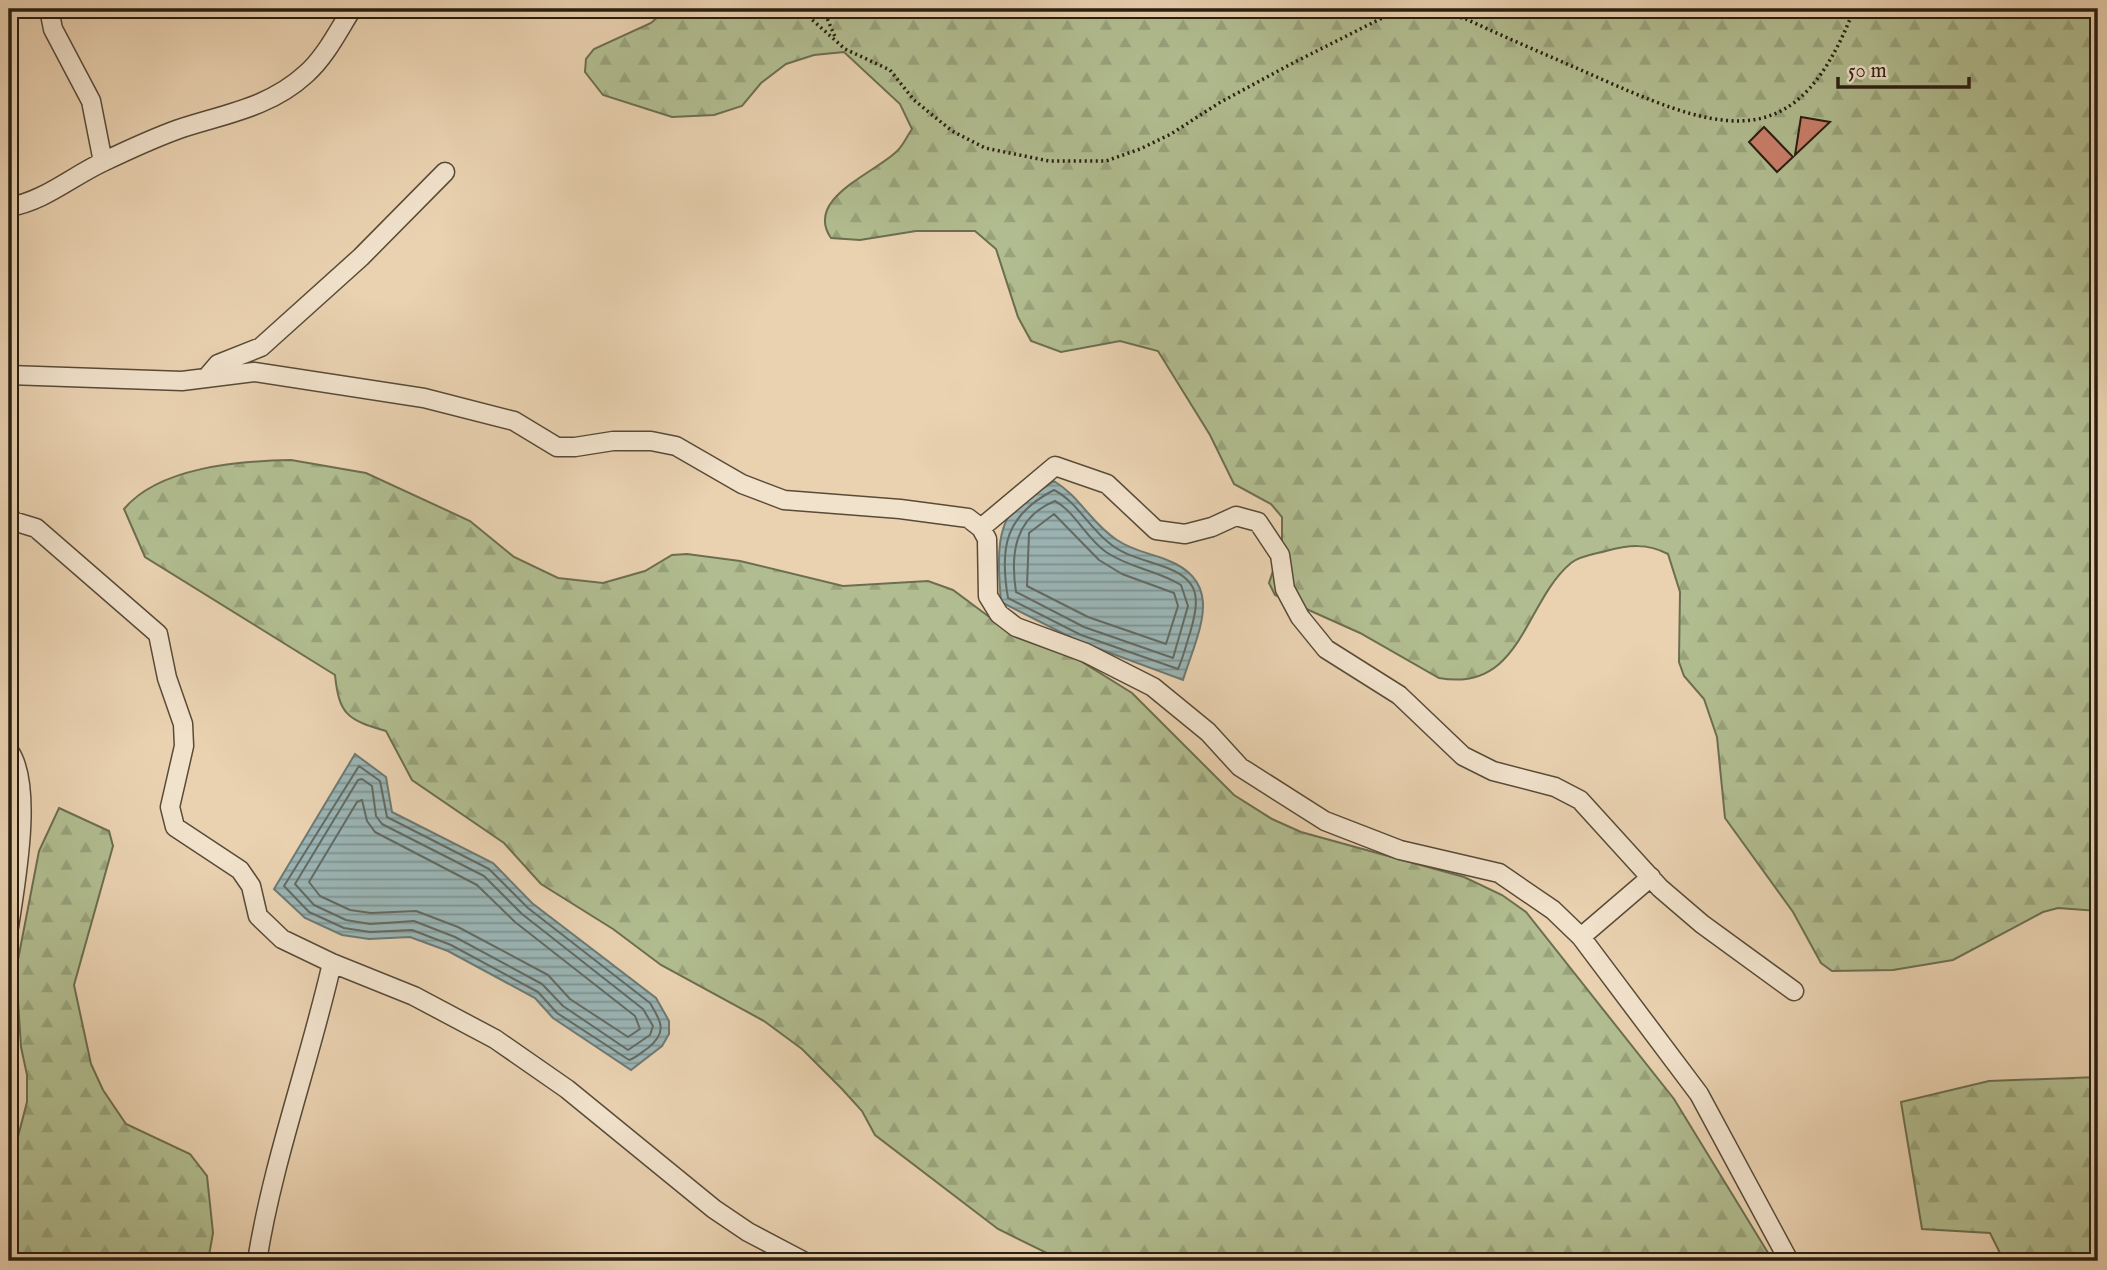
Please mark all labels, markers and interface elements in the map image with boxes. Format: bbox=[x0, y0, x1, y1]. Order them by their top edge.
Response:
scale bar bbox=[1838, 46, 1969, 90]
text: 50 m bbox=[1848, 58, 1887, 85]

